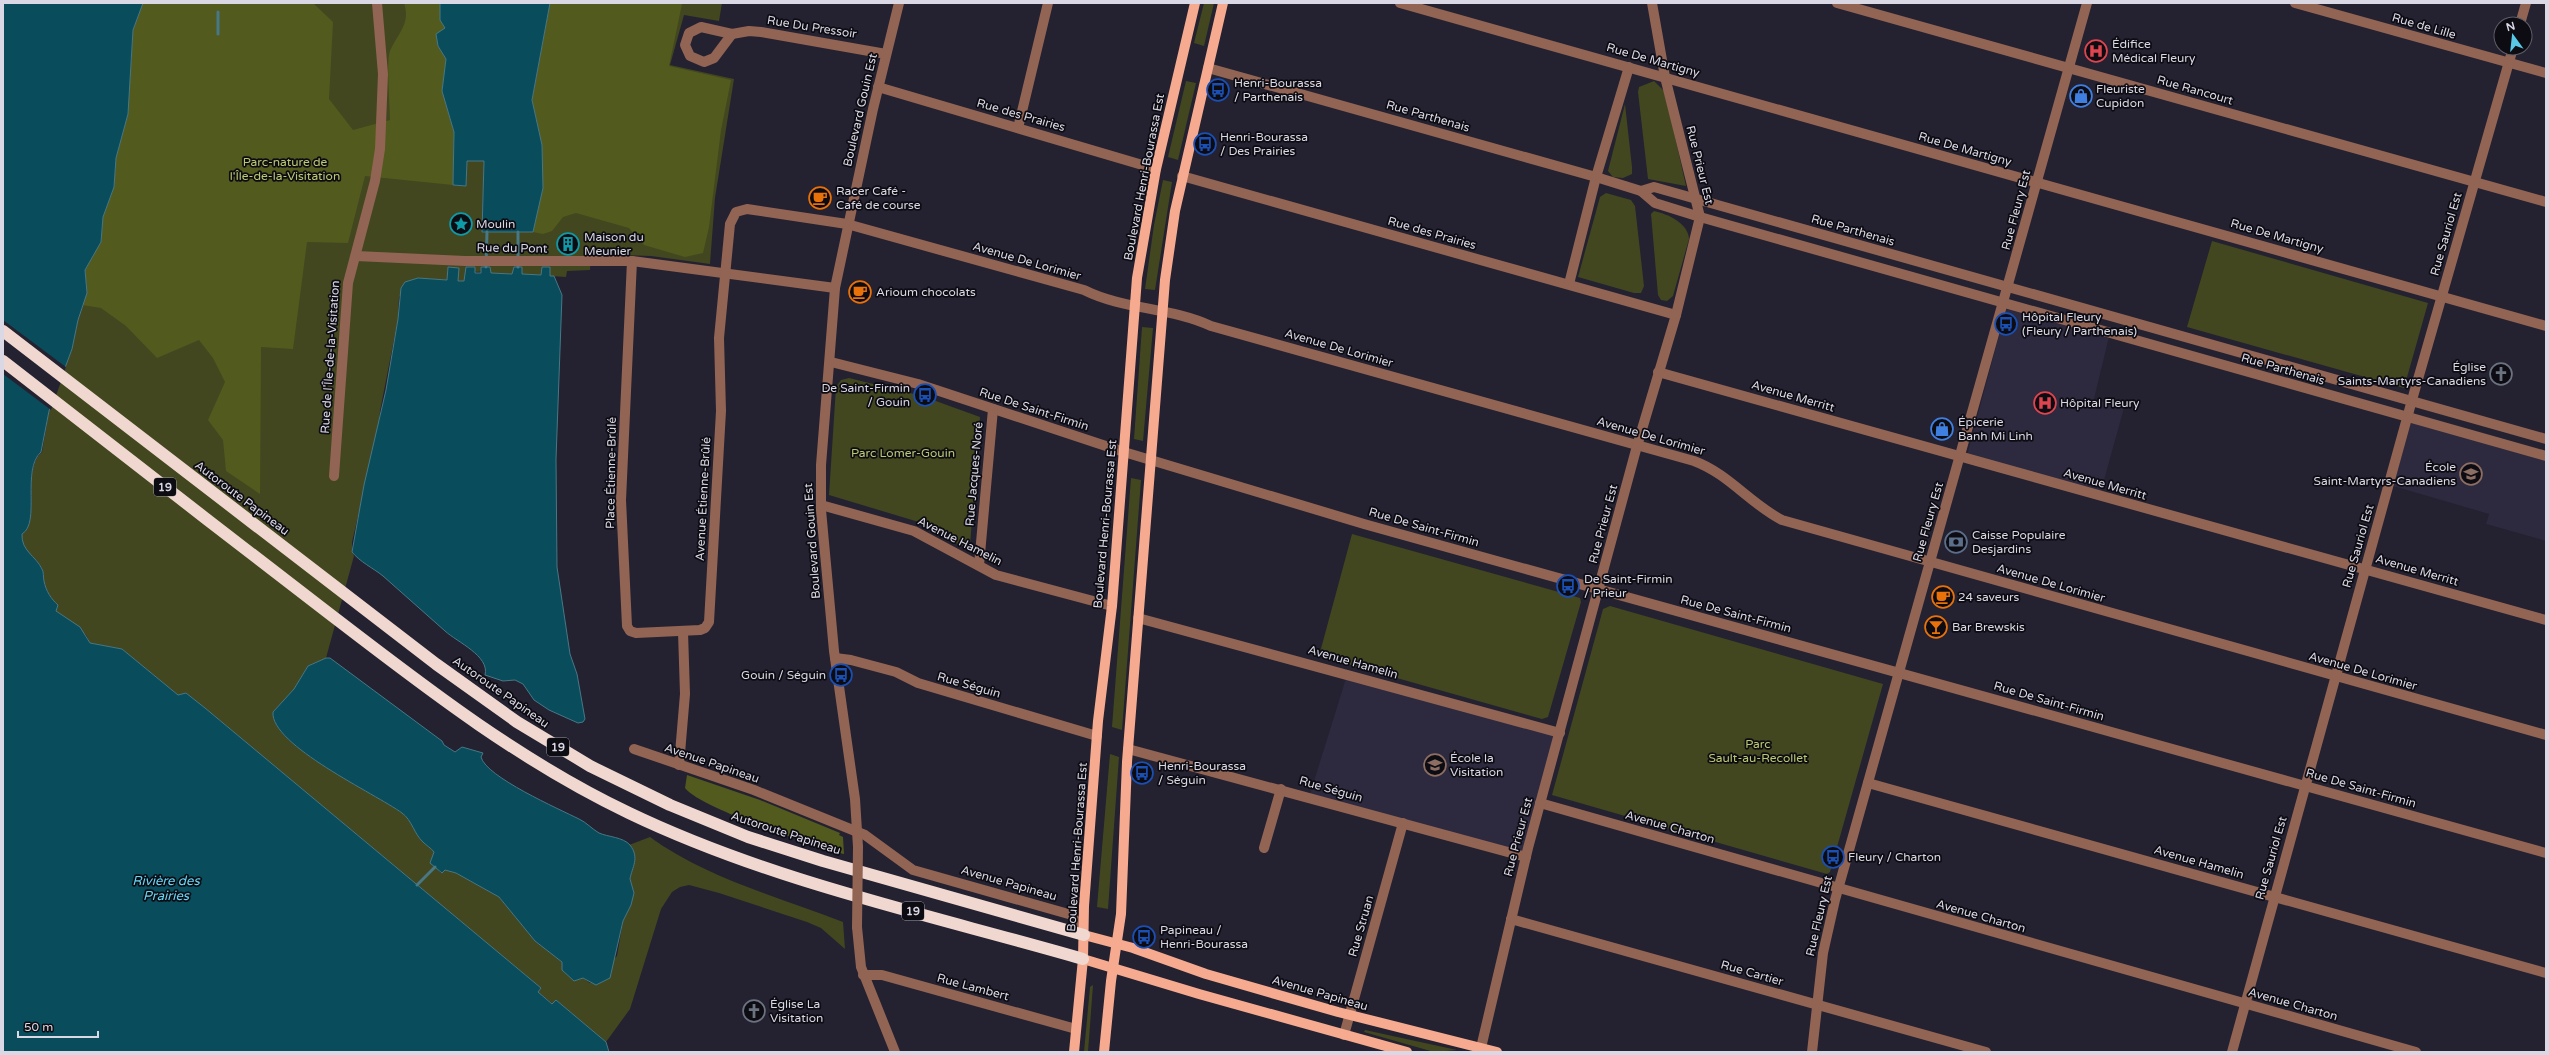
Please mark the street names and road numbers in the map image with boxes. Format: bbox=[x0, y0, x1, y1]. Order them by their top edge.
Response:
street label: Rue de Lille bbox=[2390, 10, 2458, 42]
street label: Rue Du Pressoir bbox=[766, 13, 858, 41]
street label: Rue De Martigny bbox=[1605, 40, 1702, 80]
street label: Boulevard Gouin Est bbox=[840, 52, 880, 168]
street label: Rue Rancourt bbox=[2155, 72, 2235, 108]
street label: Boulevard Henri-Bourassa Est bbox=[1121, 92, 1167, 262]
street label: Rue des Prairies bbox=[975, 96, 1067, 134]
street label: Rue Parthenais bbox=[1385, 97, 1472, 135]
street label: Rue Prieur Est bbox=[1683, 124, 1717, 206]
street label: Rue De Martigny bbox=[1917, 129, 2014, 169]
street label: Rue Fleury Est bbox=[1999, 168, 2033, 251]
street label: Rue Sauriol Est bbox=[2427, 190, 2465, 277]
street label: Rue Parthenais bbox=[1810, 211, 1897, 249]
street label: Rue des Prairies bbox=[1386, 214, 1478, 252]
street label: Rue De Martigny bbox=[2229, 216, 2326, 256]
street label: Avenue De Lorimier bbox=[971, 239, 1083, 283]
street label: Rue du Pont bbox=[477, 240, 548, 256]
street label: Rue de l'Île-de-la-Visitation bbox=[318, 280, 342, 434]
street label: Avenue De Lorimier bbox=[1283, 326, 1395, 370]
street label: Rue Parthenais bbox=[2240, 350, 2327, 388]
street label: Avenue Merritt bbox=[1750, 377, 1836, 415]
street label: Rue De Saint-Firmin bbox=[977, 385, 1091, 433]
street label: Avenue De Lorimier bbox=[1595, 414, 1707, 458]
street label: Place Étienne-Brûlé bbox=[603, 417, 619, 529]
street label: Rue Jacques-Noré bbox=[962, 421, 986, 527]
street label: Avenue Étienne-Brûlé bbox=[693, 436, 713, 561]
street label: Boulevard Henri-Bourassa Est bbox=[1091, 438, 1119, 609]
street label: Autoroute Papineau bbox=[192, 458, 292, 538]
street label: Avenue Merritt bbox=[2062, 465, 2148, 503]
road number: 19 bbox=[154, 478, 176, 496]
street label: Rue Fleury Est bbox=[1910, 480, 1946, 563]
street label: Boulevard Gouin Est bbox=[801, 482, 823, 599]
street label: Rue Prieur Est bbox=[1586, 483, 1620, 565]
street label: Rue Sauriol Est bbox=[2339, 502, 2377, 589]
street label: Rue De Saint-Firmin bbox=[1367, 505, 1481, 549]
street label: Avenue Hamelin bbox=[915, 514, 1005, 568]
street label: Avenue Merritt bbox=[2374, 551, 2460, 589]
street label: Avenue De Lorimier bbox=[1995, 561, 2107, 605]
street label: Rue De Saint-Firmin bbox=[1679, 592, 1793, 636]
street label: Avenue Hamelin bbox=[1306, 642, 1400, 682]
street label: Avenue De Lorimier bbox=[2307, 649, 2419, 693]
street label: Autoroute Papineau bbox=[450, 653, 552, 731]
street label: Rue Séguin bbox=[936, 669, 1002, 701]
street label: Rue De Saint-Firmin bbox=[1992, 679, 2106, 723]
road number: 19 bbox=[547, 738, 569, 756]
street label: Avenue Papineau bbox=[663, 740, 761, 786]
street label: Boulevard Henri-Bourassa Est bbox=[1064, 761, 1090, 932]
street label: Rue De Saint-Firmin bbox=[2304, 766, 2418, 810]
street label: Rue Séguin bbox=[1298, 773, 1364, 805]
street label: Rue Prieur Est bbox=[1501, 796, 1535, 878]
street label: Avenue Charton bbox=[1624, 808, 1716, 846]
street label: Autoroute Papineau bbox=[729, 809, 843, 857]
street label: Rue Sauriol Est bbox=[2252, 814, 2290, 901]
street label: Avenue Hamelin bbox=[2152, 842, 2246, 882]
street label: Avenue Papineau bbox=[959, 863, 1059, 903]
street label: Rue Fleury Est bbox=[1803, 874, 1835, 958]
street label: Rue Struan bbox=[1346, 894, 1376, 958]
street label: Avenue Charton bbox=[1935, 897, 2027, 935]
road number: 19 bbox=[902, 902, 924, 920]
street label: Rue Cartier bbox=[1719, 957, 1785, 989]
street label: Rue Lambert bbox=[935, 971, 1011, 1003]
street label: Avenue Papineau bbox=[1270, 973, 1370, 1013]
street label: Avenue Charton bbox=[2247, 985, 2339, 1023]

